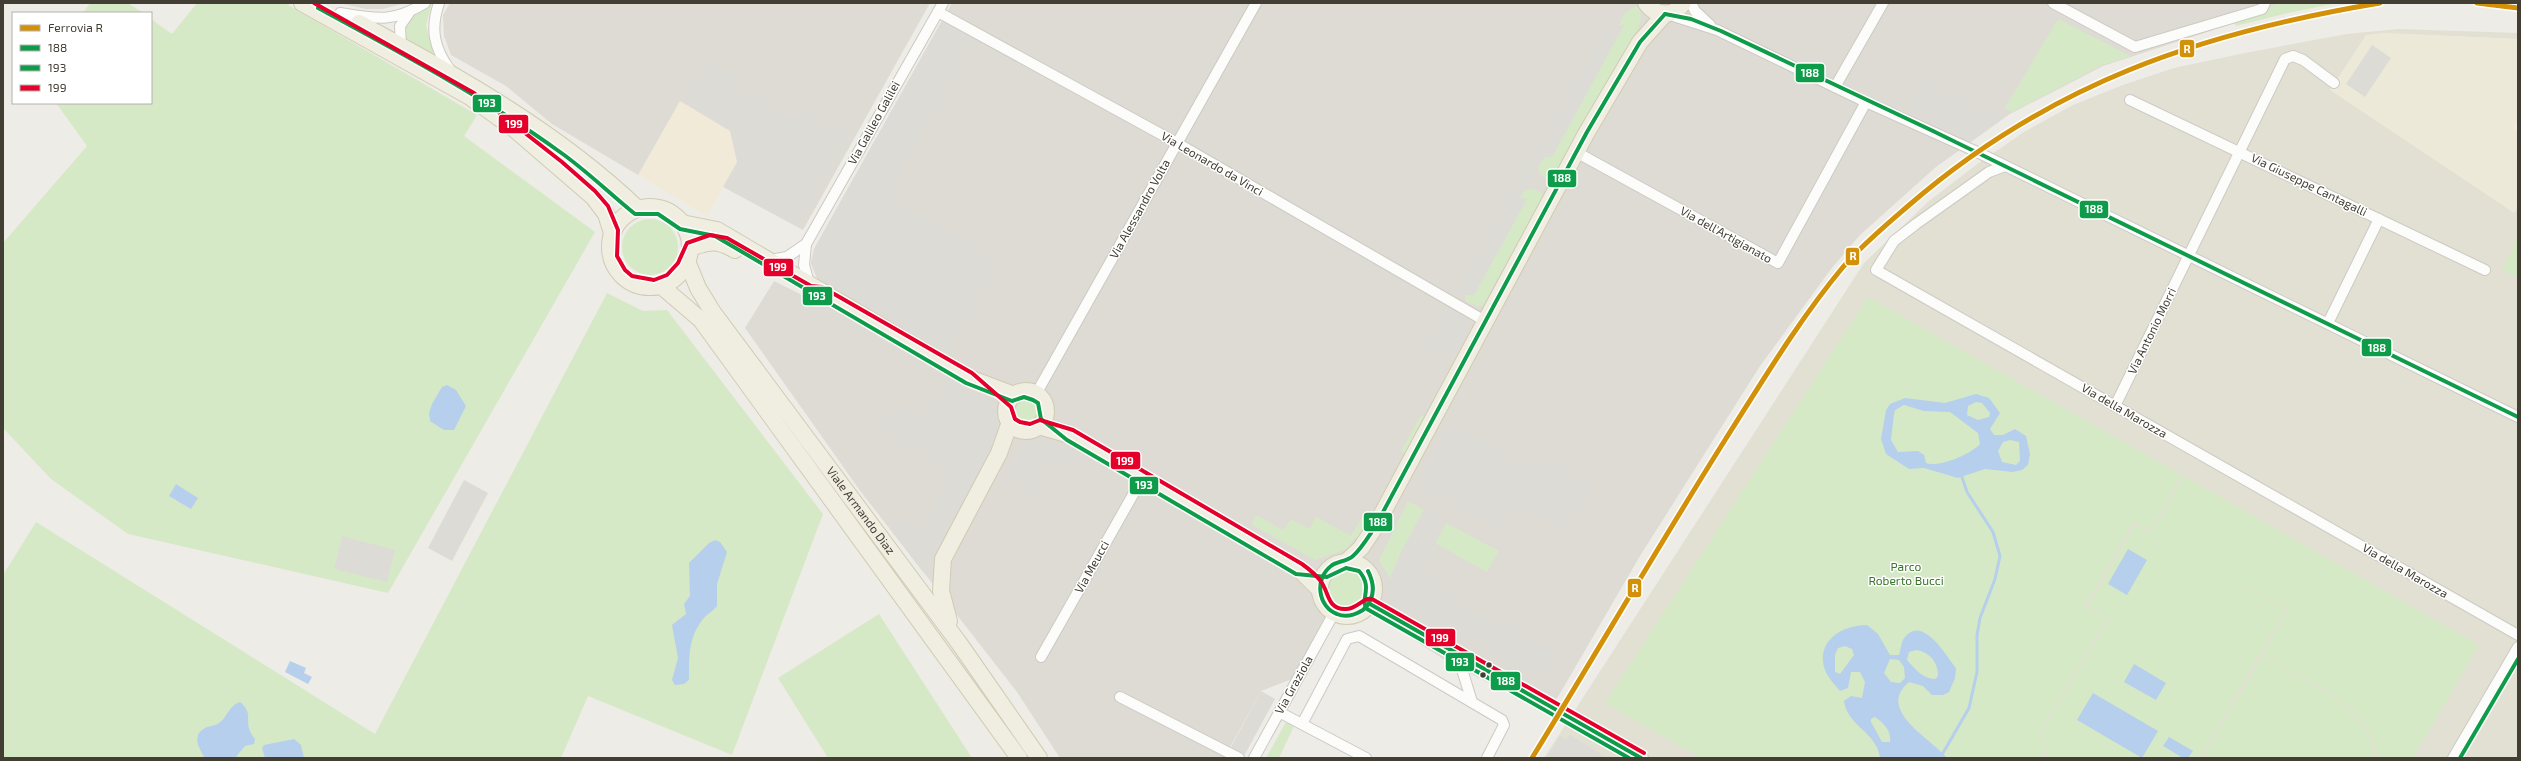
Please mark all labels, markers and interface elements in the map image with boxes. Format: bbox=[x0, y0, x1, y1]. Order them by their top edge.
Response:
legend bbox=[12, 12, 152, 104]
text: Ferrovia R bbox=[48, 20, 103, 34]
line badge: R bbox=[2179, 39, 2195, 58]
text: 188 bbox=[48, 40, 67, 54]
text: R bbox=[2183, 42, 2191, 55]
text: 193 bbox=[48, 60, 66, 74]
line badge: 188 bbox=[1795, 63, 1825, 83]
text: 188 bbox=[1801, 66, 1819, 79]
street label: Via Galileo Galilei bbox=[844, 78, 902, 167]
text: 199 bbox=[48, 80, 67, 94]
line badge: 193 bbox=[472, 94, 502, 113]
text: 193 bbox=[478, 96, 496, 109]
line badge: 199 bbox=[498, 114, 529, 134]
text: 199 bbox=[505, 117, 523, 130]
street label: Via Leonardo da Vinci bbox=[1159, 128, 1266, 198]
street label: Via Giuseppe Cantagalli bbox=[2249, 150, 2370, 218]
street label: Via Alessandro Volta bbox=[1106, 156, 1172, 261]
line badge: 188 bbox=[1547, 169, 1577, 188]
text: 188 bbox=[1553, 171, 1571, 184]
line badge: 188 bbox=[2079, 200, 2109, 219]
text: 188 bbox=[2085, 202, 2103, 215]
street label: Via dell'Artigianato bbox=[1678, 203, 1775, 265]
line badge: R bbox=[1845, 247, 1860, 266]
text: R bbox=[1849, 249, 1857, 262]
line badge: 199 bbox=[763, 258, 794, 277]
text: 199 bbox=[769, 260, 787, 273]
street label: Via Antonio Morri bbox=[2124, 285, 2178, 376]
line badge: 193 bbox=[802, 286, 833, 306]
text: 193 bbox=[808, 289, 826, 302]
line badge: 188 bbox=[2361, 338, 2392, 357]
text: 188 bbox=[2368, 341, 2386, 354]
street label: Via della Marozza bbox=[2079, 380, 2170, 440]
line badge: 199 bbox=[1110, 451, 1141, 470]
text: 199 bbox=[1116, 454, 1134, 467]
street label: Viale Armando Diaz bbox=[824, 464, 899, 557]
line badge: 193 bbox=[1129, 476, 1159, 495]
text: 193 bbox=[1135, 478, 1153, 491]
line badge: 188 bbox=[1363, 512, 1393, 532]
text: 188 bbox=[1369, 515, 1387, 528]
street label: Via Meucci bbox=[1071, 538, 1111, 595]
street label: Via della Marozza bbox=[2360, 540, 2451, 600]
park label: Parco Roberto Bucci bbox=[1868, 559, 1944, 587]
line badge: R bbox=[1627, 578, 1642, 598]
text: R bbox=[1631, 581, 1639, 594]
line badge: 199 bbox=[1425, 628, 1456, 647]
text: 199 bbox=[1431, 631, 1449, 644]
line badge: 193 bbox=[1445, 652, 1475, 672]
street label: Via Graziola bbox=[1271, 653, 1315, 716]
text: 193 bbox=[1451, 655, 1469, 668]
unlabelled marker bbox=[1484, 660, 1494, 670]
unlabelled marker bbox=[1478, 670, 1488, 680]
line badge: 188 bbox=[1490, 671, 1521, 691]
text: 188 bbox=[1497, 674, 1515, 687]

